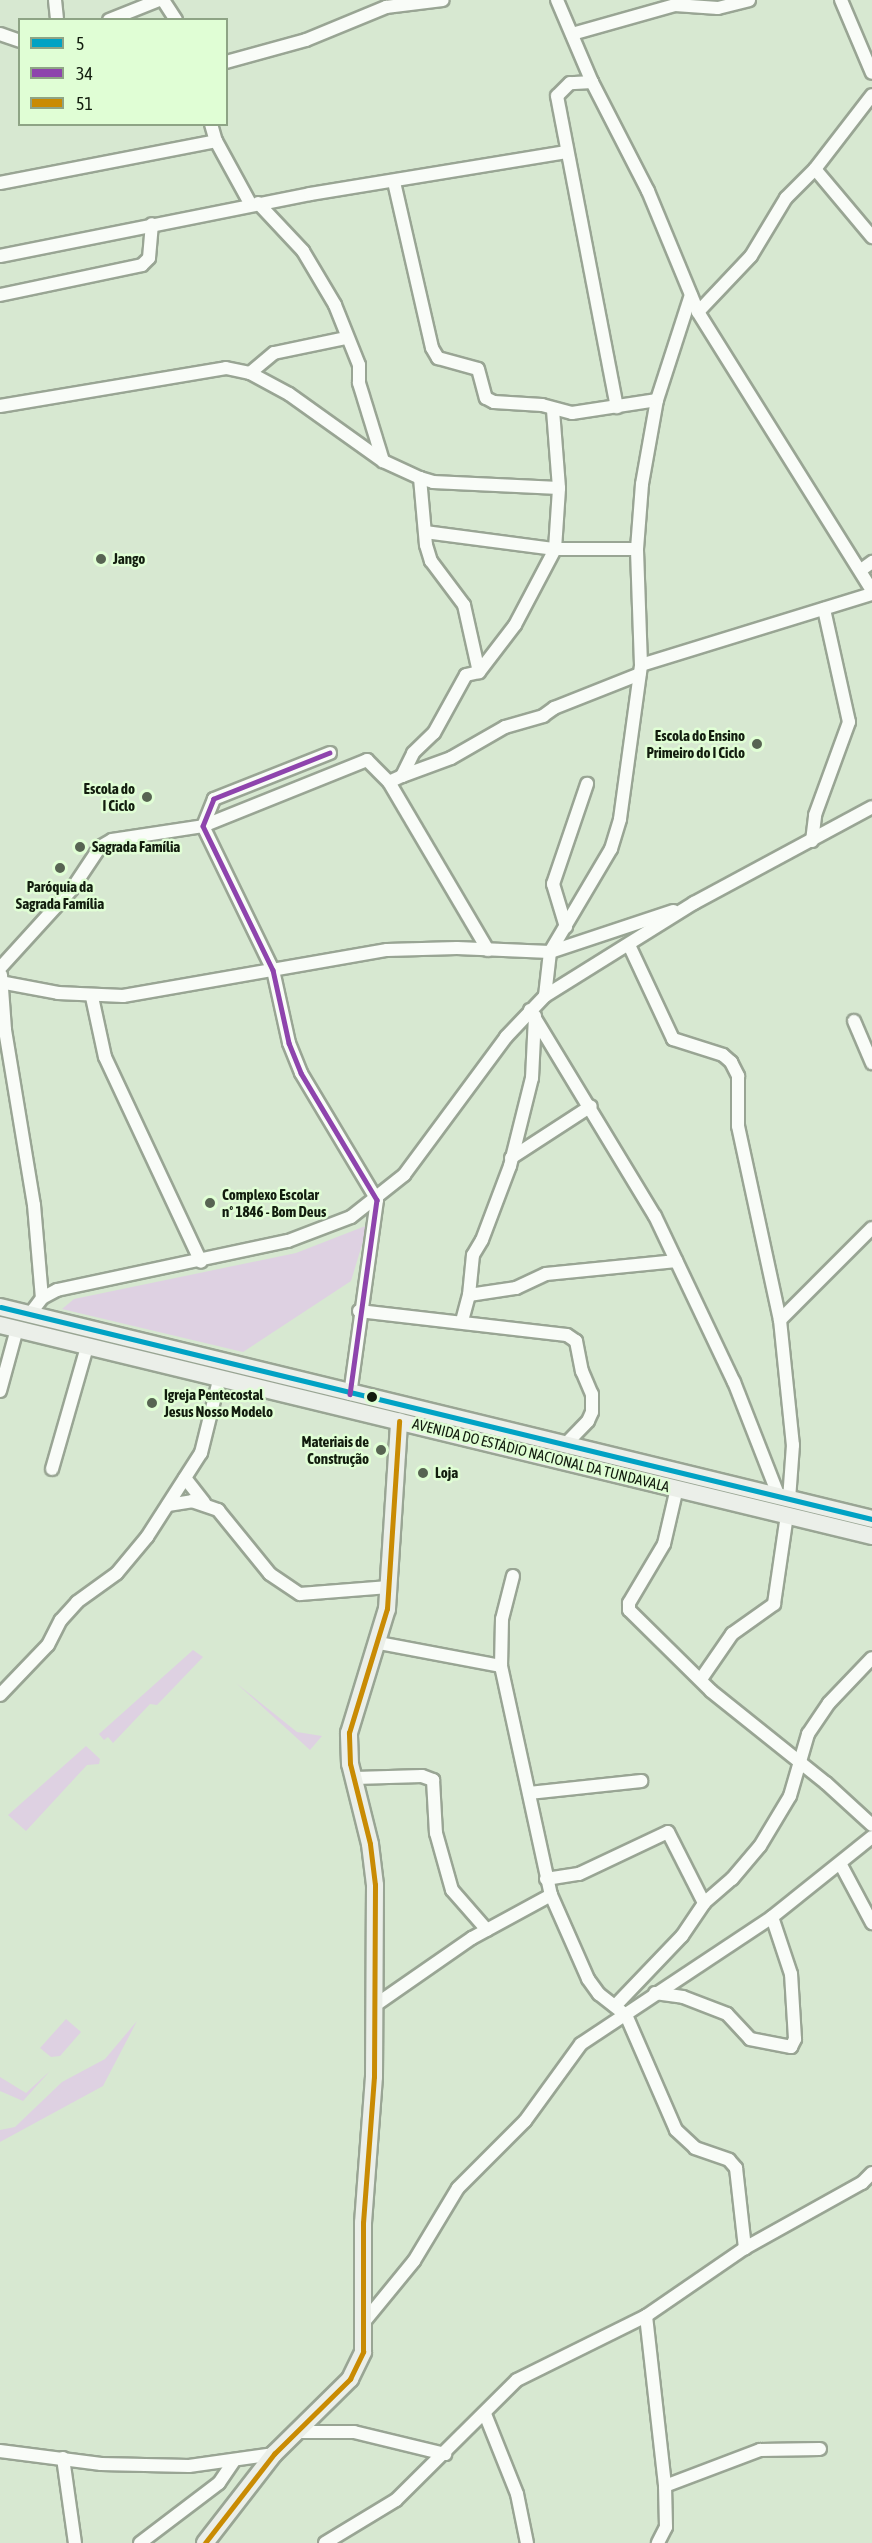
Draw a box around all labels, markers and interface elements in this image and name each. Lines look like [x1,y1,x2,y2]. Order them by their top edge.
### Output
legend [18,18,228,126]
text: 5 [76,33,84,54]
text: 34 [76,63,93,84]
text: 51 [76,93,93,114]
place label: Jango [113,550,145,568]
marker: Jango [94,552,108,566]
place label: Escola do Ensino Primeiro do I Ciclo [646,726,745,761]
marker: Escola do Ensino Primeiro do I Ciclo [750,737,764,751]
place label: Escola do I Ciclo [84,779,135,814]
marker: Escola do I Ciclo [140,790,154,804]
place label: Sagrada Família [92,838,180,856]
marker: Sagrada Família [73,840,87,854]
marker: Paróquia da Sagrada Família [53,861,67,875]
place label: Paróquia da Sagrada Família [16,877,104,912]
place label: Complexo Escolar nº 1846 - Bom Deus [222,1185,326,1220]
marker: Complexo Escolar nº 1846 - Bom Deus [203,1196,217,1210]
place label: Igreja Pentecostal Jesus Nosso Modelo [164,1385,273,1420]
unlabelled marker [366,1391,378,1403]
marker: Igreja Pentecostal Jesus Nosso Modelo [145,1396,159,1410]
street label: AVENIDA DO ESTÁDIO NACIONAL DA TUNDAVALA [411,1414,671,1496]
place label: Materiais de Construção [301,1432,369,1467]
marker: Materiais de Construção [374,1443,388,1457]
place label: Loja [435,1464,458,1482]
marker: Loja [416,1466,430,1480]

